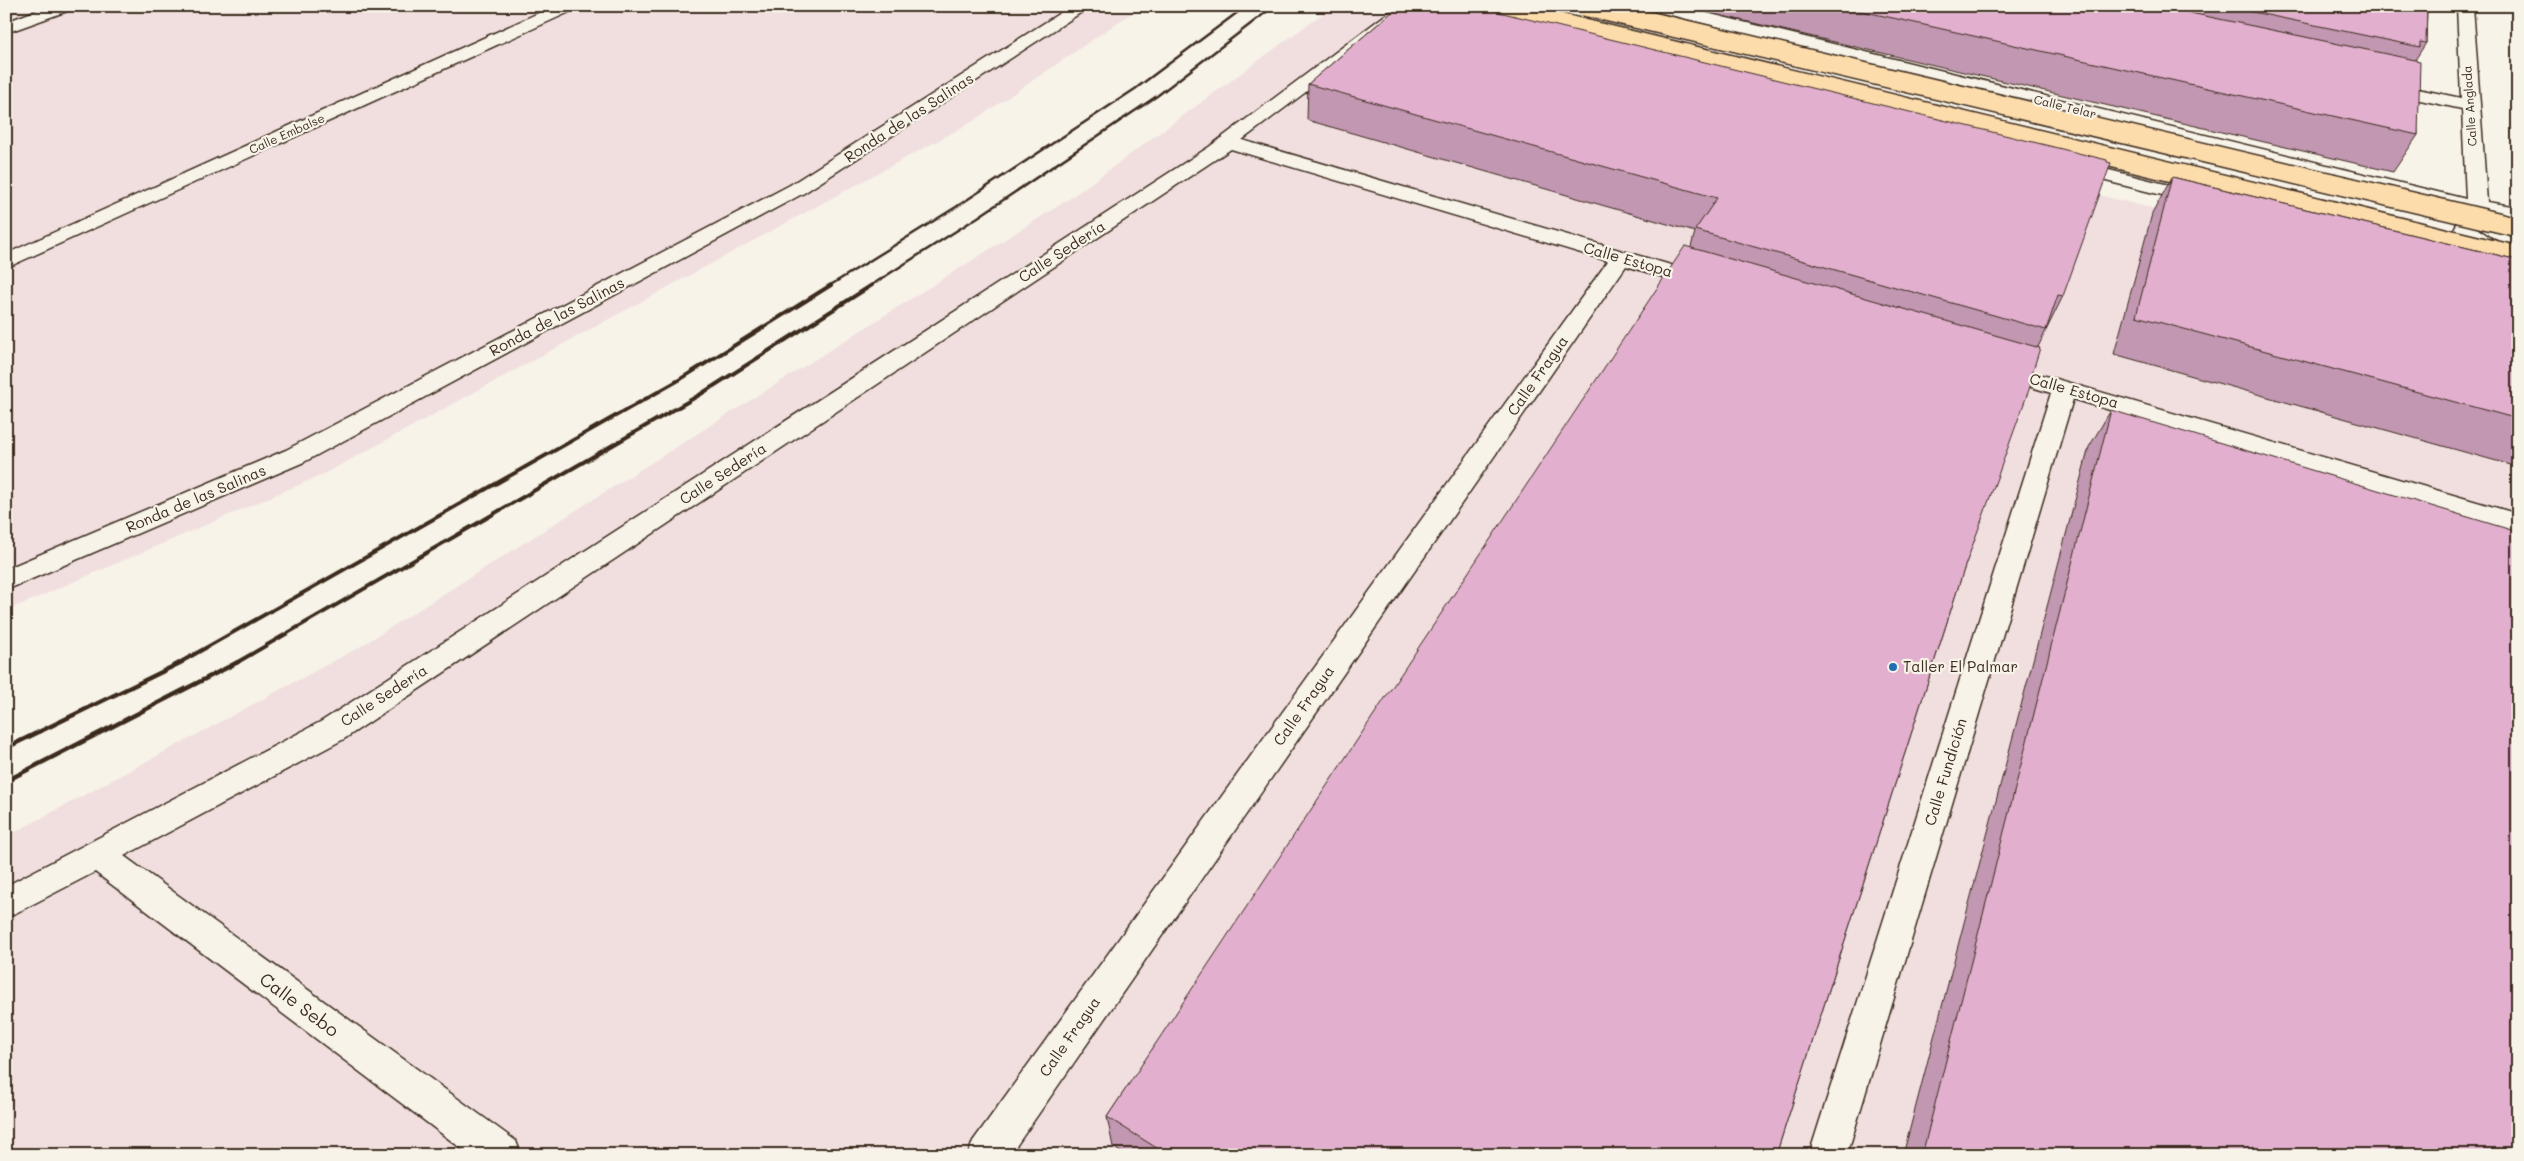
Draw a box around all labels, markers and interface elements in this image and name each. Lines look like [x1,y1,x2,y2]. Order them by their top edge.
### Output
street label: Calle Anglada [2458,65,2480,147]
street label: Ronda de las Salinas [840,68,977,166]
street label: Calle Telar [2032,91,2098,122]
street label: Calle Embalse [246,109,327,157]
street label: Calle Sedería [1014,216,1109,287]
street label: Calle Estopa [1581,237,1675,281]
street label: Ronda de las Salinas [485,272,628,360]
street label: Calle Fragua [1502,332,1572,419]
street label: Calle Estopa [2027,368,2121,412]
street label: Calle Sedería [675,438,770,509]
street label: Ronda de las Salinas [122,459,269,537]
place label: Taller El Palmar [1903,656,2018,676]
street label: Calle Sedería [336,660,431,731]
marker: Taller El Palmar [1887,661,1899,673]
street label: Calle Fragua [1268,662,1338,749]
street label: Calle Fundición [1919,716,1971,828]
street label: Calle Sebo [255,967,344,1042]
street label: Calle Fragua [1034,993,1104,1080]

